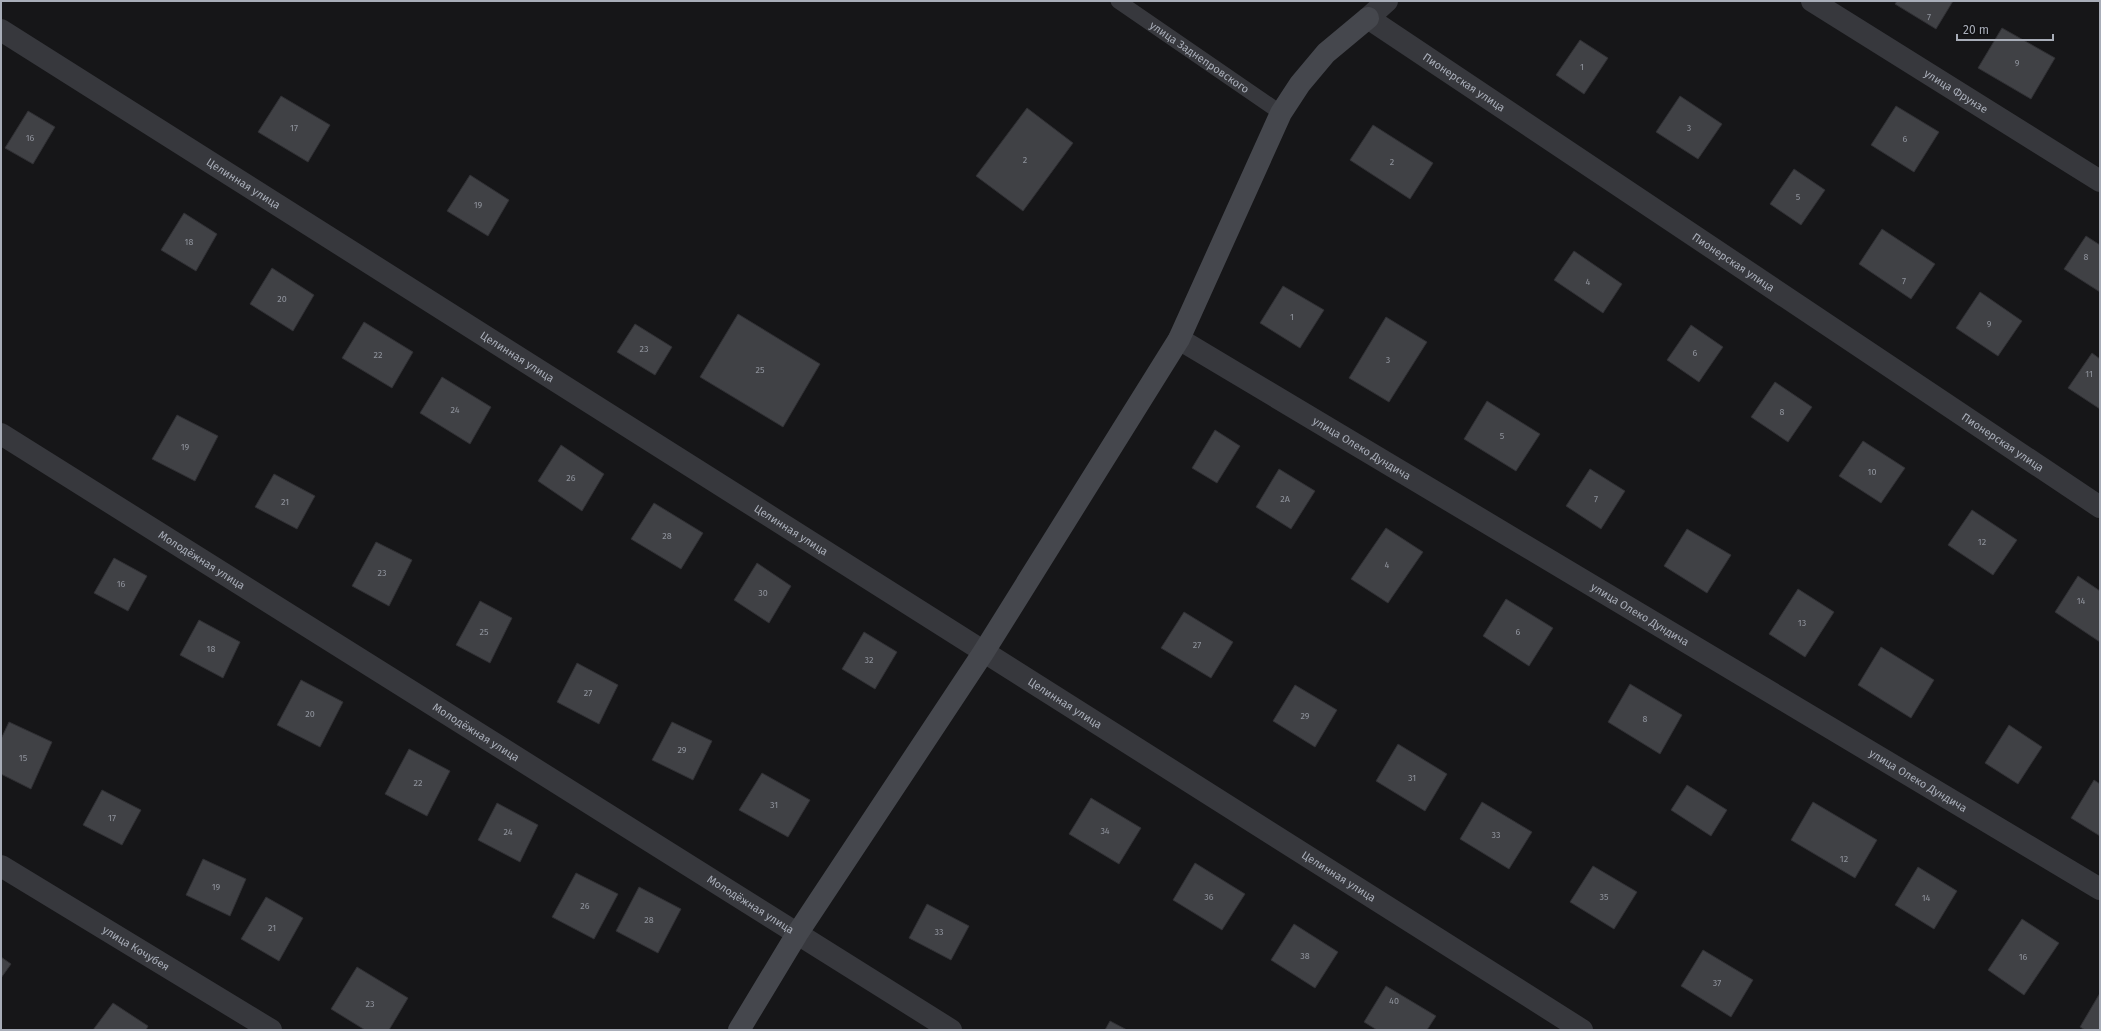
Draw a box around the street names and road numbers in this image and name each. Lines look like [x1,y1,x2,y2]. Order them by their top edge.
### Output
street label: улица Заднепровского [1147,18,1252,96]
street label: Пионерская улица [1421,50,1508,114]
street label: улица Фрунзе [1922,66,1990,116]
street label: Целинная улица [204,155,283,212]
street label: Пионерская улица [1690,230,1777,294]
street label: Целинная улица [478,328,557,385]
street label: Пионерская улица [1959,410,2046,474]
street label: улица Олеко Дундича [1311,414,1413,482]
street label: Целинная улица [752,502,831,558]
street label: Молодёжная улица [156,528,247,592]
street label: улица Олеко Дундича [1589,580,1691,649]
street label: Целинная улица [1026,675,1104,731]
street label: Молодёжная улица [431,700,522,764]
street label: улица Олеко Дундича [1867,746,1970,815]
street label: Целинная улица [1300,848,1378,904]
street label: Молодёжная улица [705,872,796,936]
street label: улица Кочубея [100,923,172,973]

